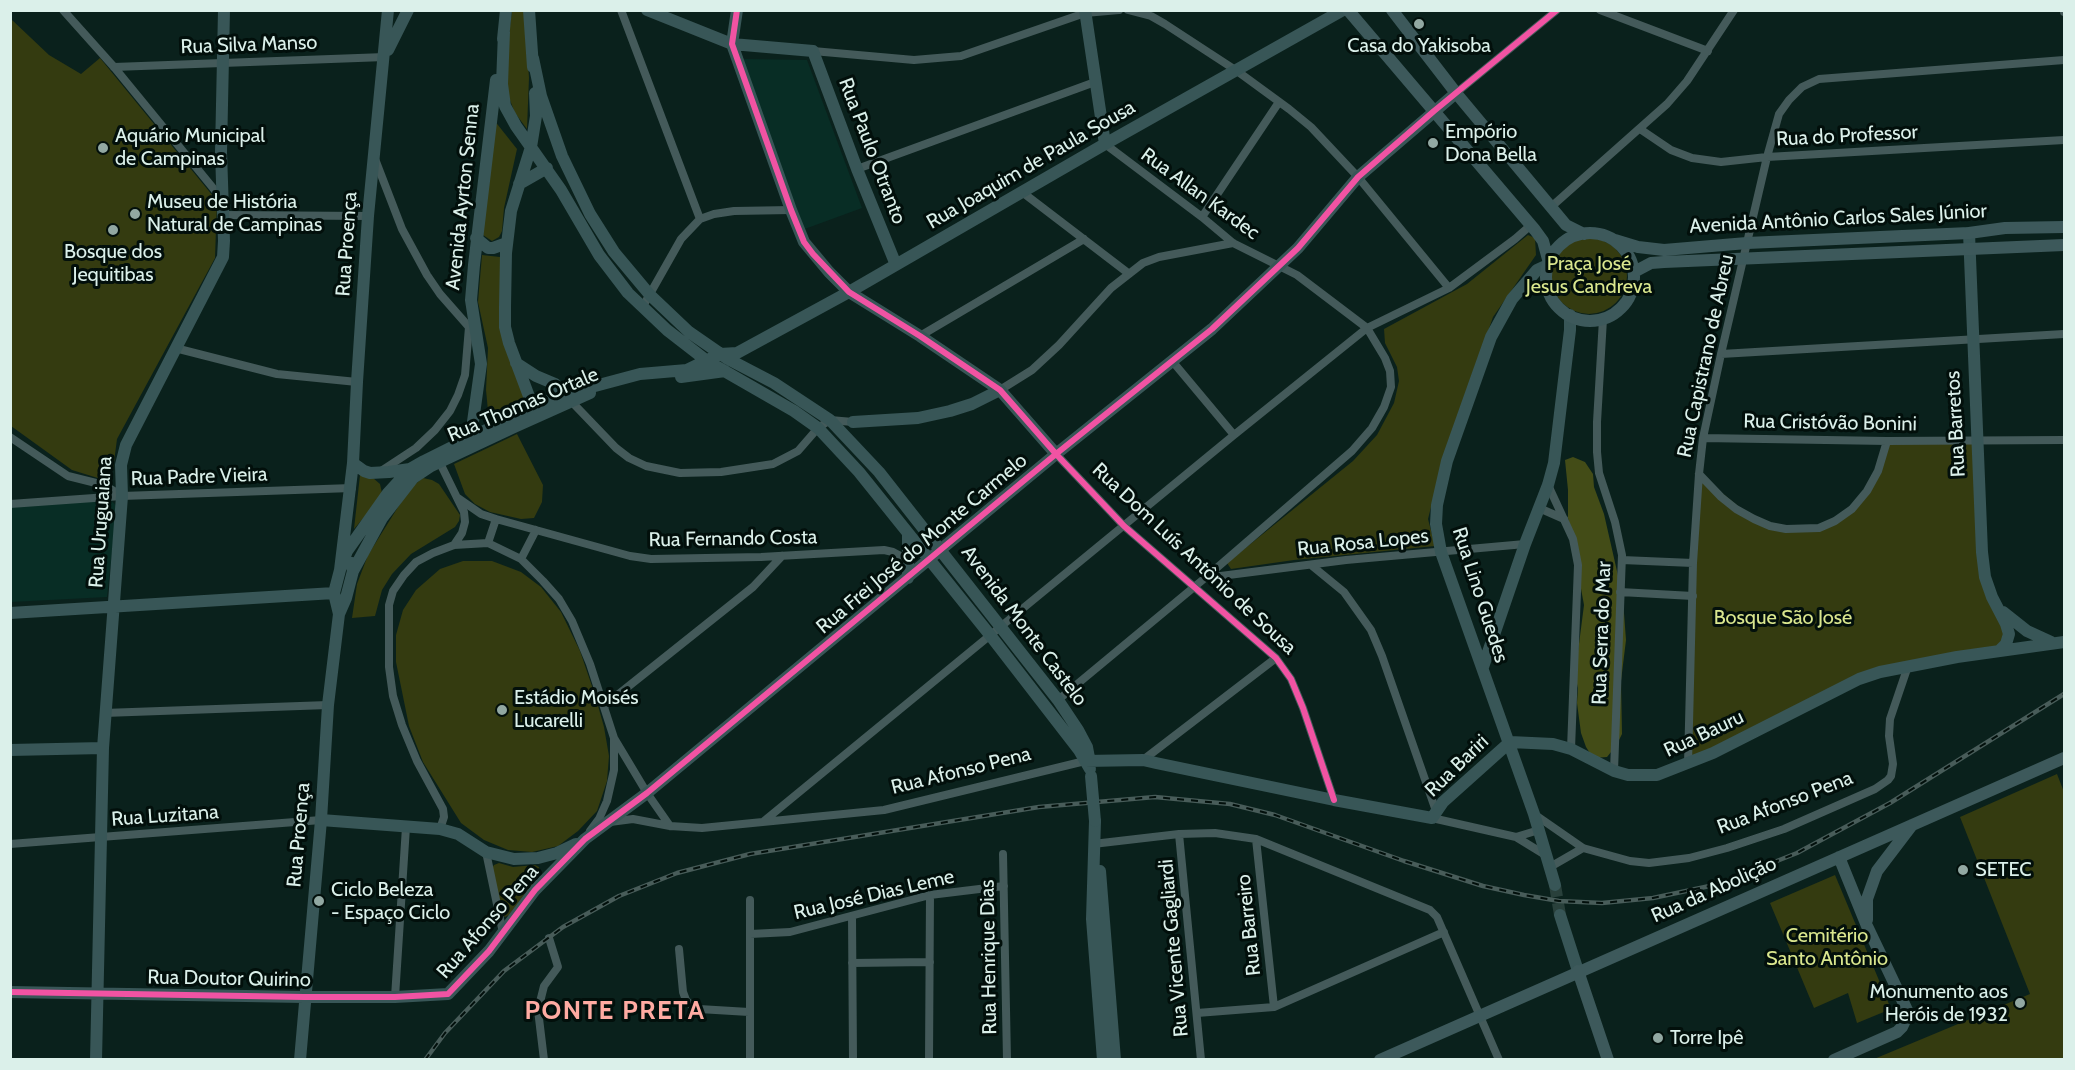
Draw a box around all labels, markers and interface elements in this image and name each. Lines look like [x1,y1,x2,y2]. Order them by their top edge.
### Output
marker: Casa do Yakisoba [1412,17,1426,31]
street label: Rua Silva Manso [180,31,318,59]
place label: Casa do Yakisoba [1347,34,1491,58]
street label: Rua Paulo Otranto [833,75,911,227]
street label: Rua Joaquim de Paula Sousa [923,95,1139,235]
street label: Avenida Ayrton Senna [441,103,485,291]
place label: Empório Dona Bella [1445,120,1537,167]
street label: Rua do Professor [1776,120,1918,152]
place label: Aquário Municipal de Campinas [115,124,265,171]
marker: Empório Dona Bella [1426,136,1440,150]
marker: Aquário Municipal de Campinas [96,141,110,155]
street label: Rua Allan Kardec [1136,143,1264,245]
place label: Museu de História Natural de Campinas [147,190,322,237]
street label: Rua Proença [331,191,363,297]
street label: Avenida Antônio Carlos Sales Júnior [1689,199,1987,239]
marker: Museu de História Natural de Campinas [128,207,142,221]
marker: Bosque dos Jequitibas [106,223,120,237]
place label: Bosque dos Jequitibas [64,240,162,287]
park label: Praça José Jesus Candreva [1526,252,1652,299]
street label: Rua Capistrano de Abreu [1673,252,1739,460]
street label: Rua Thomas Ortale [444,362,602,448]
street label: Rua Barretos [1941,370,1971,478]
street label: Rua Cristóvão Bonini [1743,409,1917,437]
street label: Rua Frei José do Monte Carmelo [812,449,1032,639]
street label: Rua Uruguaiana [84,455,118,589]
street label: Rua Dom Luís Antônio de Sousa [1087,458,1301,660]
street label: Rua Padre Vieira [130,463,268,491]
street label: Rua Rosa Lopes [1296,524,1430,562]
street label: Rua Lino Guedes [1447,524,1513,666]
street label: Rua Fernando Costa [648,526,818,552]
street label: Avenida Monte Castelo [956,541,1092,711]
street label: Rua Serra do Mar [1588,561,1616,705]
park label: Bosque São José [1714,606,1852,630]
place label: Estádio Moisés Lucarelli [514,686,638,733]
marker: Estádio Moisés Lucarelli [495,703,509,717]
street label: Rua Bauru [1660,705,1748,763]
street label: Rua Bariri [1420,730,1494,802]
street label: Rua Afonso Pena [889,742,1033,800]
street label: Rua Afonso Pena [1714,766,1856,840]
street label: Rua Proença [282,782,316,888]
street label: Rua Luzitana [111,800,219,832]
street label: Rua da Abolição [1648,852,1780,928]
street label: Rua Vicente Gagliardi [1154,858,1194,1038]
place label: SETEC [1975,858,2032,882]
street label: Rua Afonso Pena [432,860,544,984]
marker: SETEC [1956,863,1970,877]
street label: Rua José Dias Leme [791,865,957,925]
street label: Rua Barreiro [1232,873,1266,977]
place label: Ciclo Beleza - Espaço Ciclo [331,878,450,925]
street label: Rua Henrique Dias [976,879,1002,1035]
marker: Ciclo Beleza - Espaço Ciclo [312,894,326,908]
park label: Cemitério Santo Antônio [1766,924,1888,971]
street label: Rua Doutor Quirino [147,966,311,992]
place label: Monumento aos Heróis de 1932 [1870,980,2008,1027]
district label: PONTE PRETA [525,995,705,1027]
marker: Monumento aos Heróis de 1932 [2013,996,2027,1010]
place label: Torre Ipê [1670,1026,1743,1050]
marker: Torre Ipê [1651,1031,1665,1045]

